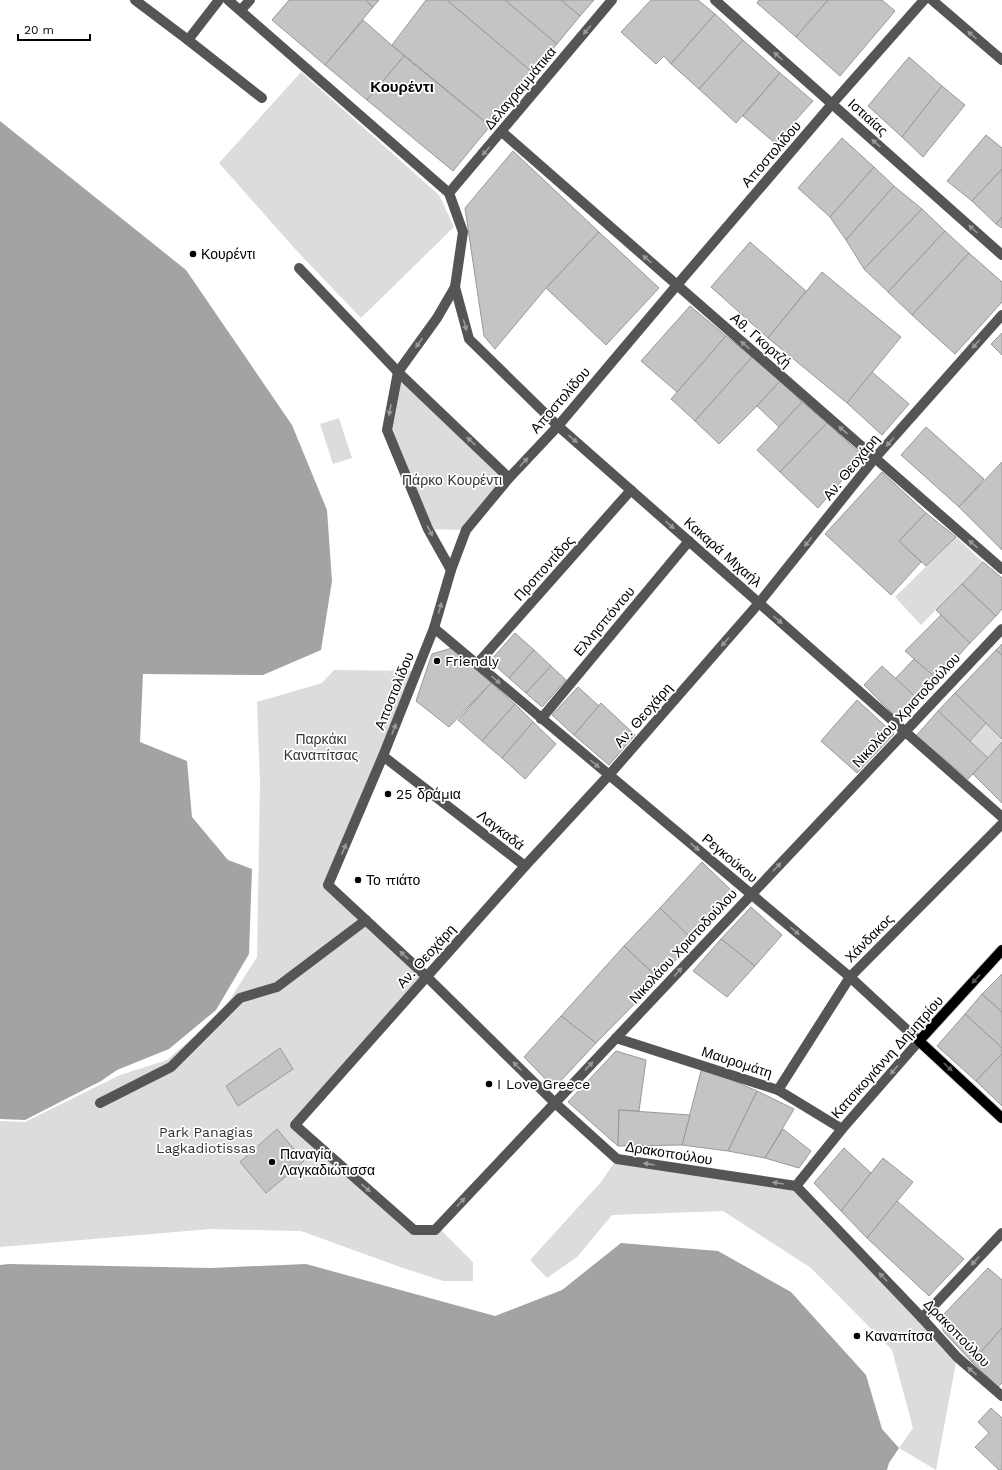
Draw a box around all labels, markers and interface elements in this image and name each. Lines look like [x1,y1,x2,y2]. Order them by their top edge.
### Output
scale bar [18,16,90,42]
text: 20 m [24,23,54,37]
one-way arrow [583,24,592,35]
one-way arrow [968,31,977,40]
street label: Δελαγραμμάτικα [481,44,559,132]
one-way arrow [773,52,784,61]
district label: Κουρέντι [370,78,434,96]
street label: Ιστιαίας [845,95,891,139]
street label: Αποστολίδου [738,118,804,190]
one-way arrow [870,138,881,147]
one-way arrow [481,145,490,156]
one-way arrow [968,224,978,234]
place label: Κουρέντι [201,246,255,262]
marker: Κουρέντι [188,249,198,259]
one-way arrow [642,255,653,264]
street label: Αθ. Γκορτζή [728,309,794,371]
one-way arrow [463,319,469,331]
one-way arrow [415,338,423,349]
one-way arrow [972,339,981,349]
one-way arrow [740,340,751,349]
street label: Αποστολίδου [527,364,593,436]
one-way arrow [387,404,393,417]
one-way arrow [838,426,848,435]
street label: Αν. Θεοχάρη [820,431,882,503]
one-way arrow [567,434,578,443]
one-way arrow [466,436,476,446]
one-way arrow [886,436,895,447]
one-way arrow [519,457,529,467]
park label: Πάρκο Κουρέντι [402,472,502,488]
street label: Κακαρά Μιχαήλ [681,514,765,590]
one-way arrow [665,520,675,529]
one-way arrow [426,526,433,537]
street label: Προποντίδος [511,532,578,604]
one-way arrow [804,537,813,548]
one-way arrow [967,539,978,548]
street label: Ελλησπόντου [570,583,638,659]
one-way arrow [437,602,443,614]
one-way arrow [773,615,783,624]
one-way arrow [721,637,730,648]
street label: Αποστολίδου [371,650,417,732]
street label: Νικολάου Χριστοδούλου [849,650,963,770]
place label: Friendly [445,653,500,669]
marker: Friendly [432,656,442,666]
one-way arrow [491,676,502,685]
street label: Αν. Θεοχάρη [611,680,675,750]
one-way arrow [391,724,397,735]
park label: Παρκάκι Καναπίτσας [284,731,359,763]
one-way arrow [590,760,601,769]
place label: 25 δράμια [396,786,461,802]
marker: 25 δράμια [383,789,393,799]
street label: Λαγκαδά [474,807,528,853]
street label: Ρεγκούκου [699,830,761,886]
one-way arrow [341,843,347,855]
one-way arrow [690,843,701,852]
one-way arrow [772,862,782,872]
place label: Το πιάτο [366,872,420,888]
marker: Το πιάτο [353,875,363,885]
street label: Νικολάου Χριστοδούλου [626,886,740,1006]
street label: Χάνδακος [842,910,897,965]
street label: Αν. Θεοχάρη [393,921,459,991]
one-way arrow [790,926,800,935]
one-way arrow [399,951,409,960]
one-way arrow [673,967,683,977]
one-way arrow [971,974,980,984]
street label: Κατσικογιάννη Δημητρίου [828,992,946,1122]
street label: Μαυρομάτη [700,1043,774,1081]
one-way arrow [512,1061,522,1071]
one-way arrow [584,1062,593,1071]
one-way arrow [943,1062,953,1072]
one-way arrow [889,1065,898,1076]
place label: I Love Greece [497,1076,590,1092]
marker: I Love Greece [484,1079,494,1089]
park label: Park Panagias Lagkadiotissas [156,1124,256,1156]
street label: Δρακοπούλου [624,1138,714,1168]
place label: Παναγία Λαγκαδιώτισσα [280,1146,375,1178]
marker: Παναγία Λαγκαδιώτισσα [267,1157,277,1167]
one-way arrow [643,1161,655,1167]
one-way arrow [772,1180,784,1186]
one-way arrow [361,1183,371,1193]
one-way arrow [457,1197,466,1207]
one-way arrow [971,1256,980,1266]
one-way arrow [878,1272,888,1282]
street label: Δρακοπούλου [921,1296,993,1370]
place label: Καναπίτσα [865,1328,933,1344]
marker: Καναπίτσα [852,1331,862,1341]
one-way arrow [967,1366,978,1375]

